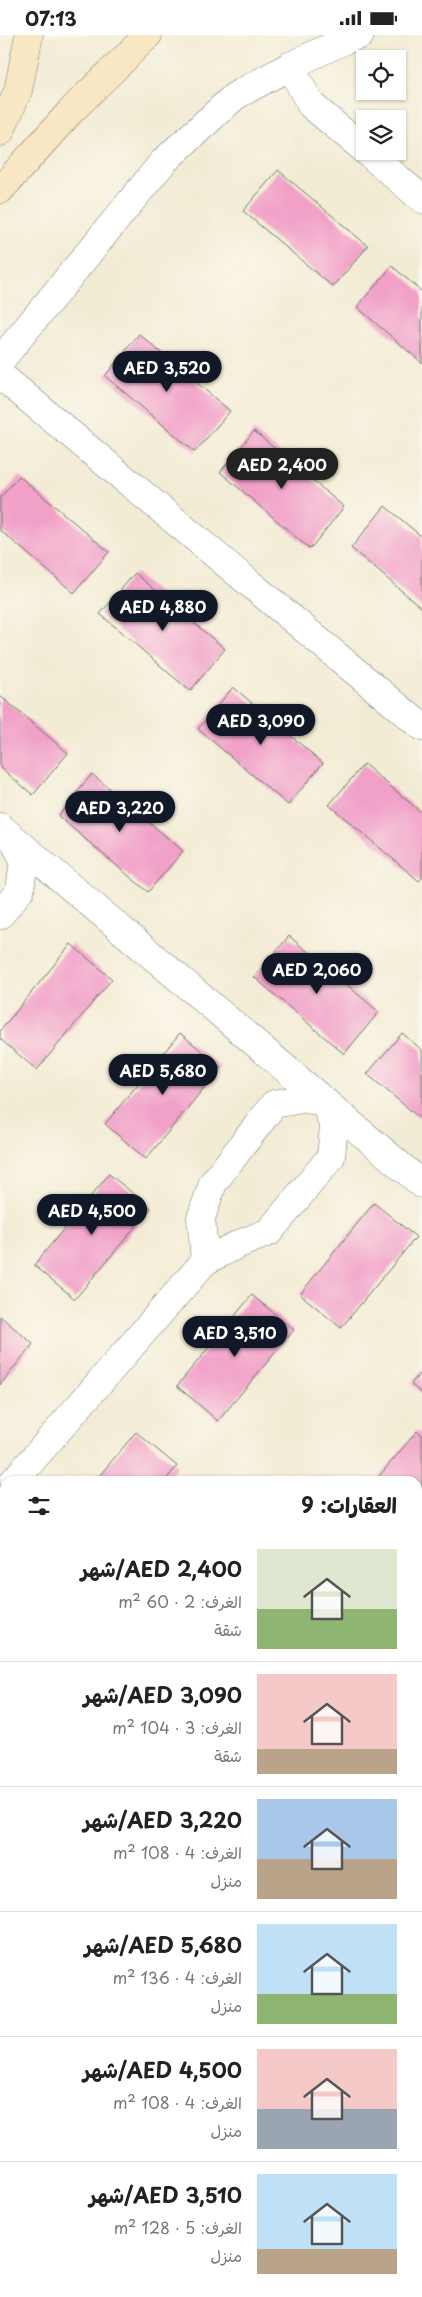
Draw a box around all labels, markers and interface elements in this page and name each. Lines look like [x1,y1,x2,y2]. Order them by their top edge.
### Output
text: 07:13 [25,4,77,32]
map controls [356,50,406,160]
button: locate [356,50,406,100]
button: layers [356,110,406,160]
pin: AED 3,520 [110,351,224,393]
text: AED 3,520 [124,355,210,379]
pin: AED 2,400 [225,447,339,490]
text: AED 2,400 [237,452,327,476]
pin: AED 4,880 [106,589,220,632]
text: AED 4,880 [120,594,206,618]
pin: AED 3,090 [204,703,318,746]
text: AED 3,090 [217,708,305,732]
pin: AED 3,220 [63,791,177,833]
text: AED 3,220 [76,795,164,819]
pin: AED 2,060 [260,953,374,995]
text: AED 2,060 [273,957,361,981]
pin: AED 5,680 [106,1053,220,1096]
text: AED 5,680 [120,1058,206,1082]
pin: AED 4,500 [35,1193,149,1236]
text: AED 4,500 [48,1198,136,1222]
pin: AED 3,510 [178,1315,292,1358]
text: AED 3,510 [193,1320,277,1344]
text: العقارات: 9 [301,1488,397,1520]
icon: filters [25,1492,53,1520]
text: AED 2,400/شهر [81,1552,242,1584]
icon: home [297,1569,357,1629]
text: الغرف: 2 · 60 m² [118,1589,242,1613]
text: شقة [214,1617,242,1641]
text: AED 3,090/شهر [84,1678,242,1710]
icon: home [297,1694,357,1754]
text: الغرف: 3 · 104 m² [112,1715,242,1739]
text: شقة [214,1743,242,1767]
text: AED 3,220/شهر [83,1803,242,1835]
icon: home [297,1819,357,1879]
text: الغرف: 4 · 108 m² [113,1840,242,1864]
text: منزل [210,1868,242,1892]
text: AED 5,680/شهر [85,1928,242,1960]
icon: home [297,1944,357,2004]
text: الغرف: 4 · 136 m² [113,1965,242,1989]
text: منزل [210,1993,242,2017]
text: AED 4,500/شهر [83,2053,242,2085]
icon: home [297,2069,357,2129]
text: الغرف: 4 · 108 m² [113,2090,242,2114]
text: منزل [210,2118,242,2142]
text: AED 3,510/شهر [89,2178,242,2210]
icon: home [297,2194,357,2254]
text: الغرف: 5 · 128 m² [114,2215,242,2239]
text: منزل [210,2243,242,2267]

